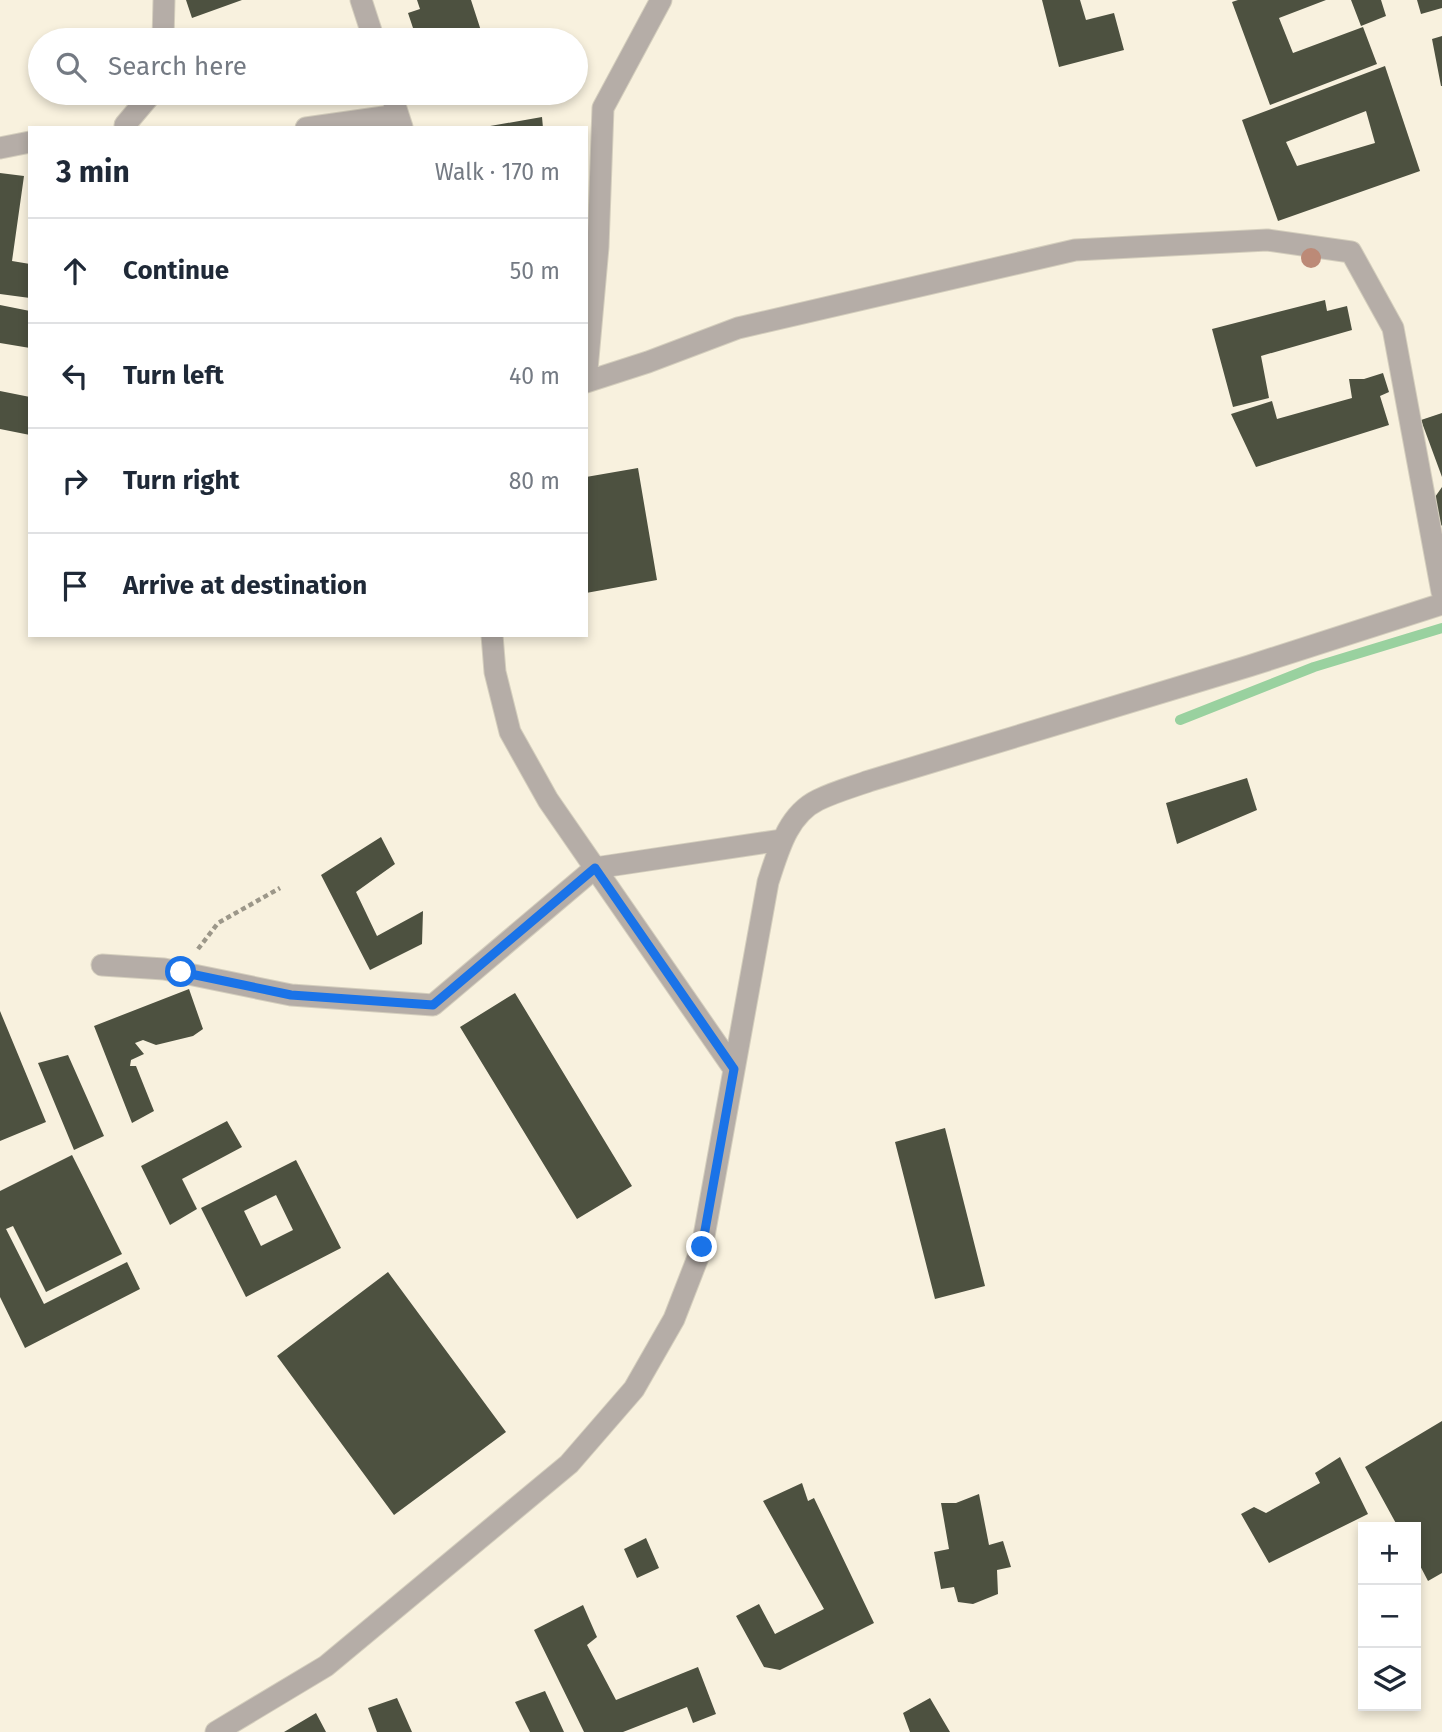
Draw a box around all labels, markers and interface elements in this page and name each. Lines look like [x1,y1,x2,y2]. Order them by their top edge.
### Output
search box [28,28,588,105]
icon: search [52,48,90,86]
text: Search here [108,51,247,82]
text: 3 min [56,154,130,190]
text: Walk · 170 m [435,158,560,186]
icon: ahead [56,252,94,290]
text: Continue [123,255,229,286]
text: 50 m [510,257,560,285]
icon: left [56,357,94,395]
text: Turn left [123,360,224,391]
text: 40 m [509,362,560,390]
icon: right [56,462,94,500]
text: Turn right [123,465,240,496]
text: 80 m [509,467,560,495]
icon: arrive [56,567,94,605]
text: Arrive at destination [123,570,367,601]
route start [165,956,196,987]
route end [686,1231,717,1262]
map controls [1358,1522,1421,1711]
button: + [1358,1522,1421,1585]
button: − [1358,1585,1421,1648]
button: layers [1358,1648,1421,1711]

